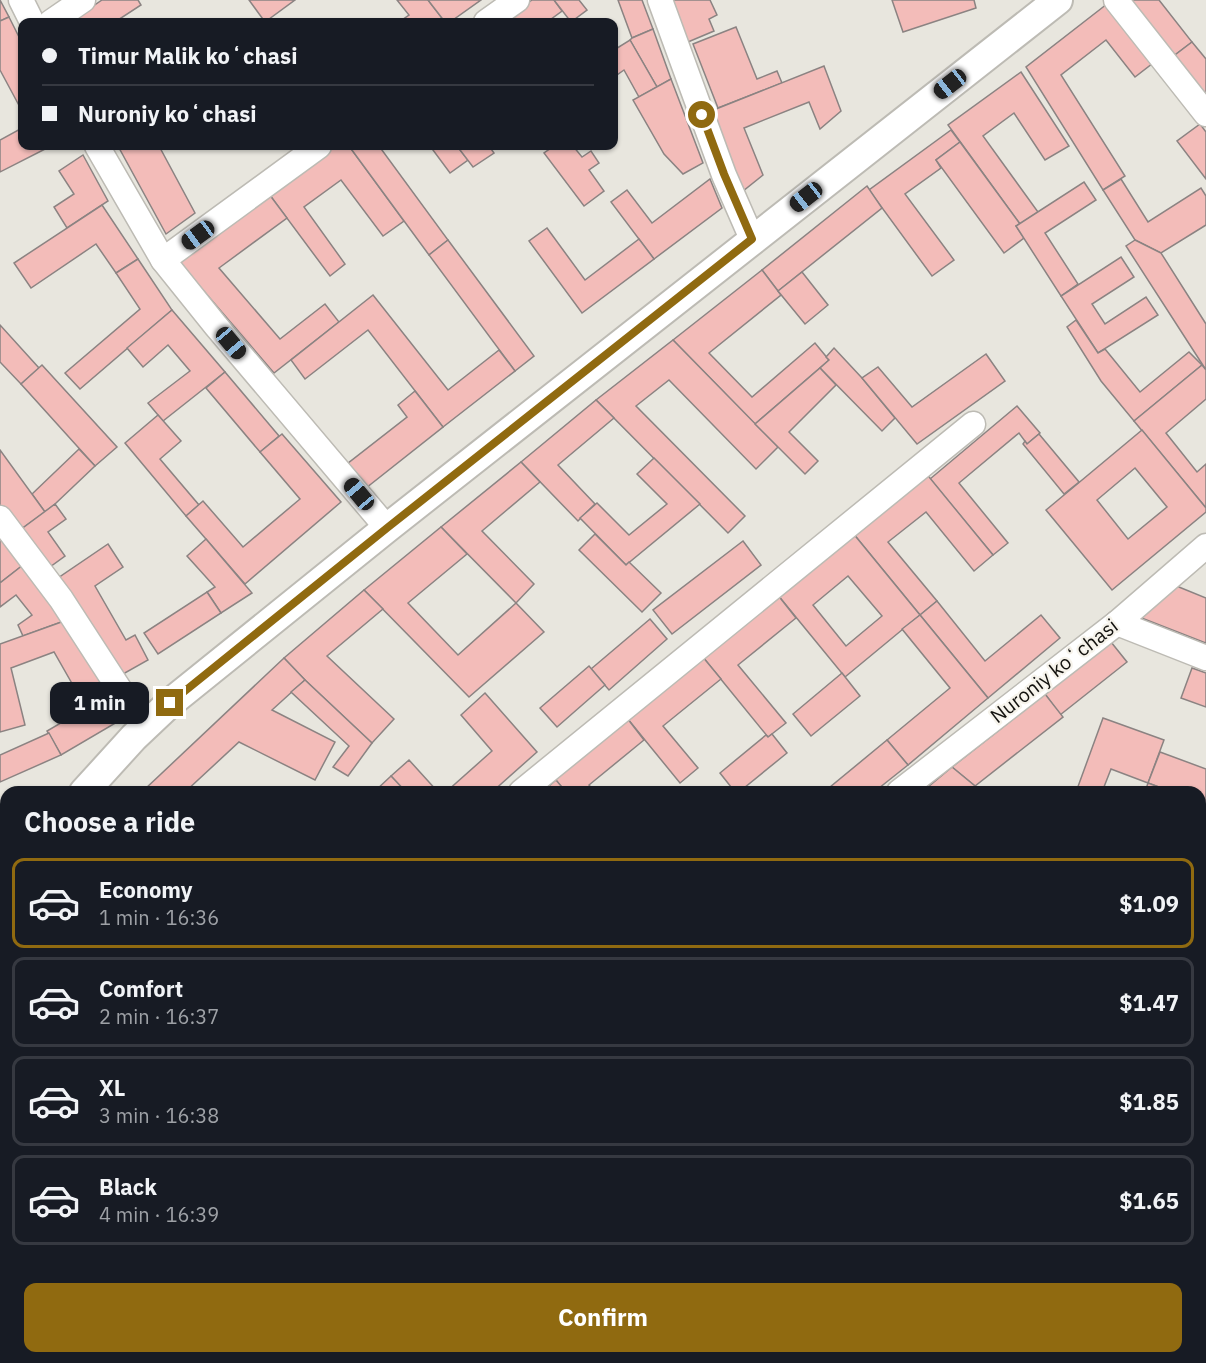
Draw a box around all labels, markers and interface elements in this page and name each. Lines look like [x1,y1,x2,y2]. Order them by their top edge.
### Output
text: Timur Malik koʻchasi [78,41,297,70]
car [930,66,970,102]
text: Nuroniy koʻchasi [78,99,257,128]
route start [688,101,715,128]
car [786,179,826,215]
car [178,217,218,253]
car [213,323,249,363]
car [341,474,377,514]
street label: Nuroniy koʻchasi [984,612,1123,729]
callout: 1 min [50,682,149,724]
text: 1 min [73,689,126,716]
route end [156,689,183,716]
text: Choose a ride [24,804,195,839]
text: Economy [99,875,193,904]
icon: car [27,876,81,930]
text: $1.09 [1119,889,1179,918]
text: 1 min · 16:36 [99,904,219,931]
text: Comfort [99,974,183,1003]
icon: car [27,975,81,1029]
text: $1.47 [1119,988,1179,1017]
text: 2 min · 16:37 [99,1003,219,1030]
text: XL [99,1073,125,1102]
icon: car [27,1074,81,1128]
text: $1.85 [1119,1087,1179,1116]
text: 3 min · 16:38 [99,1102,219,1129]
text: Black [99,1172,157,1201]
icon: car [27,1173,81,1227]
text: $1.65 [1119,1186,1179,1215]
text: 4 min · 16:39 [99,1201,219,1228]
button: Confirm [24,1283,1182,1352]

